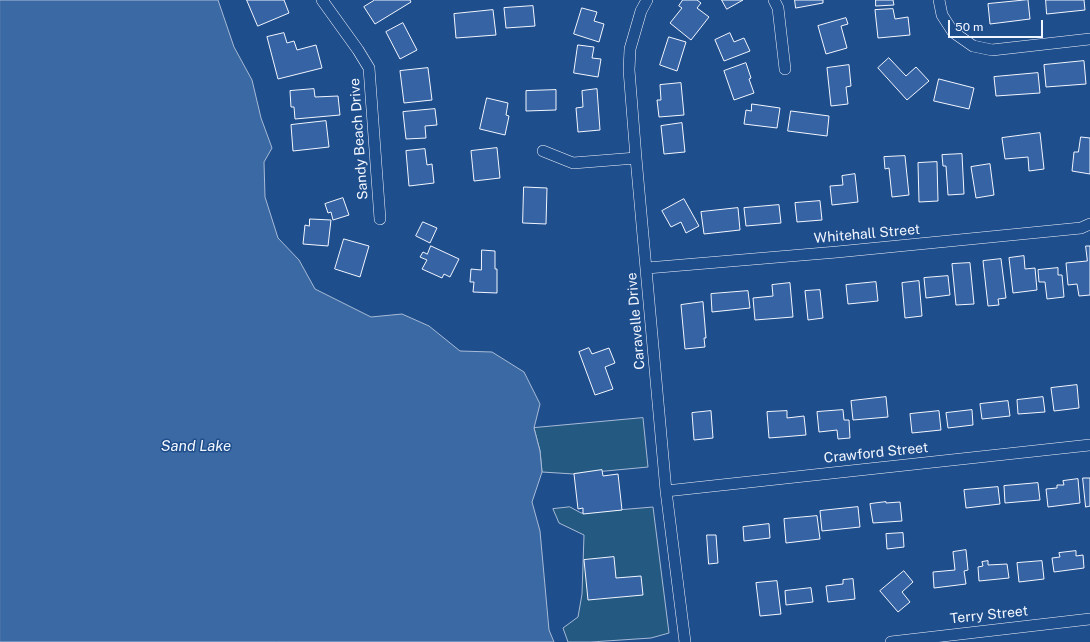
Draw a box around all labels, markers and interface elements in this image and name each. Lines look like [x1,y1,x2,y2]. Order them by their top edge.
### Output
scale bar [950,12,1045,38]
text: 50 m [955,20,983,34]
street label: Sandy Beach Drive [346,78,372,200]
street label: Whitehall Street [813,221,921,247]
street label: Caravelle Drive [623,272,649,370]
water label: Sand Lake [161,437,231,455]
street label: Crawford Street [823,439,929,467]
street label: Terry Street [949,603,1029,627]

